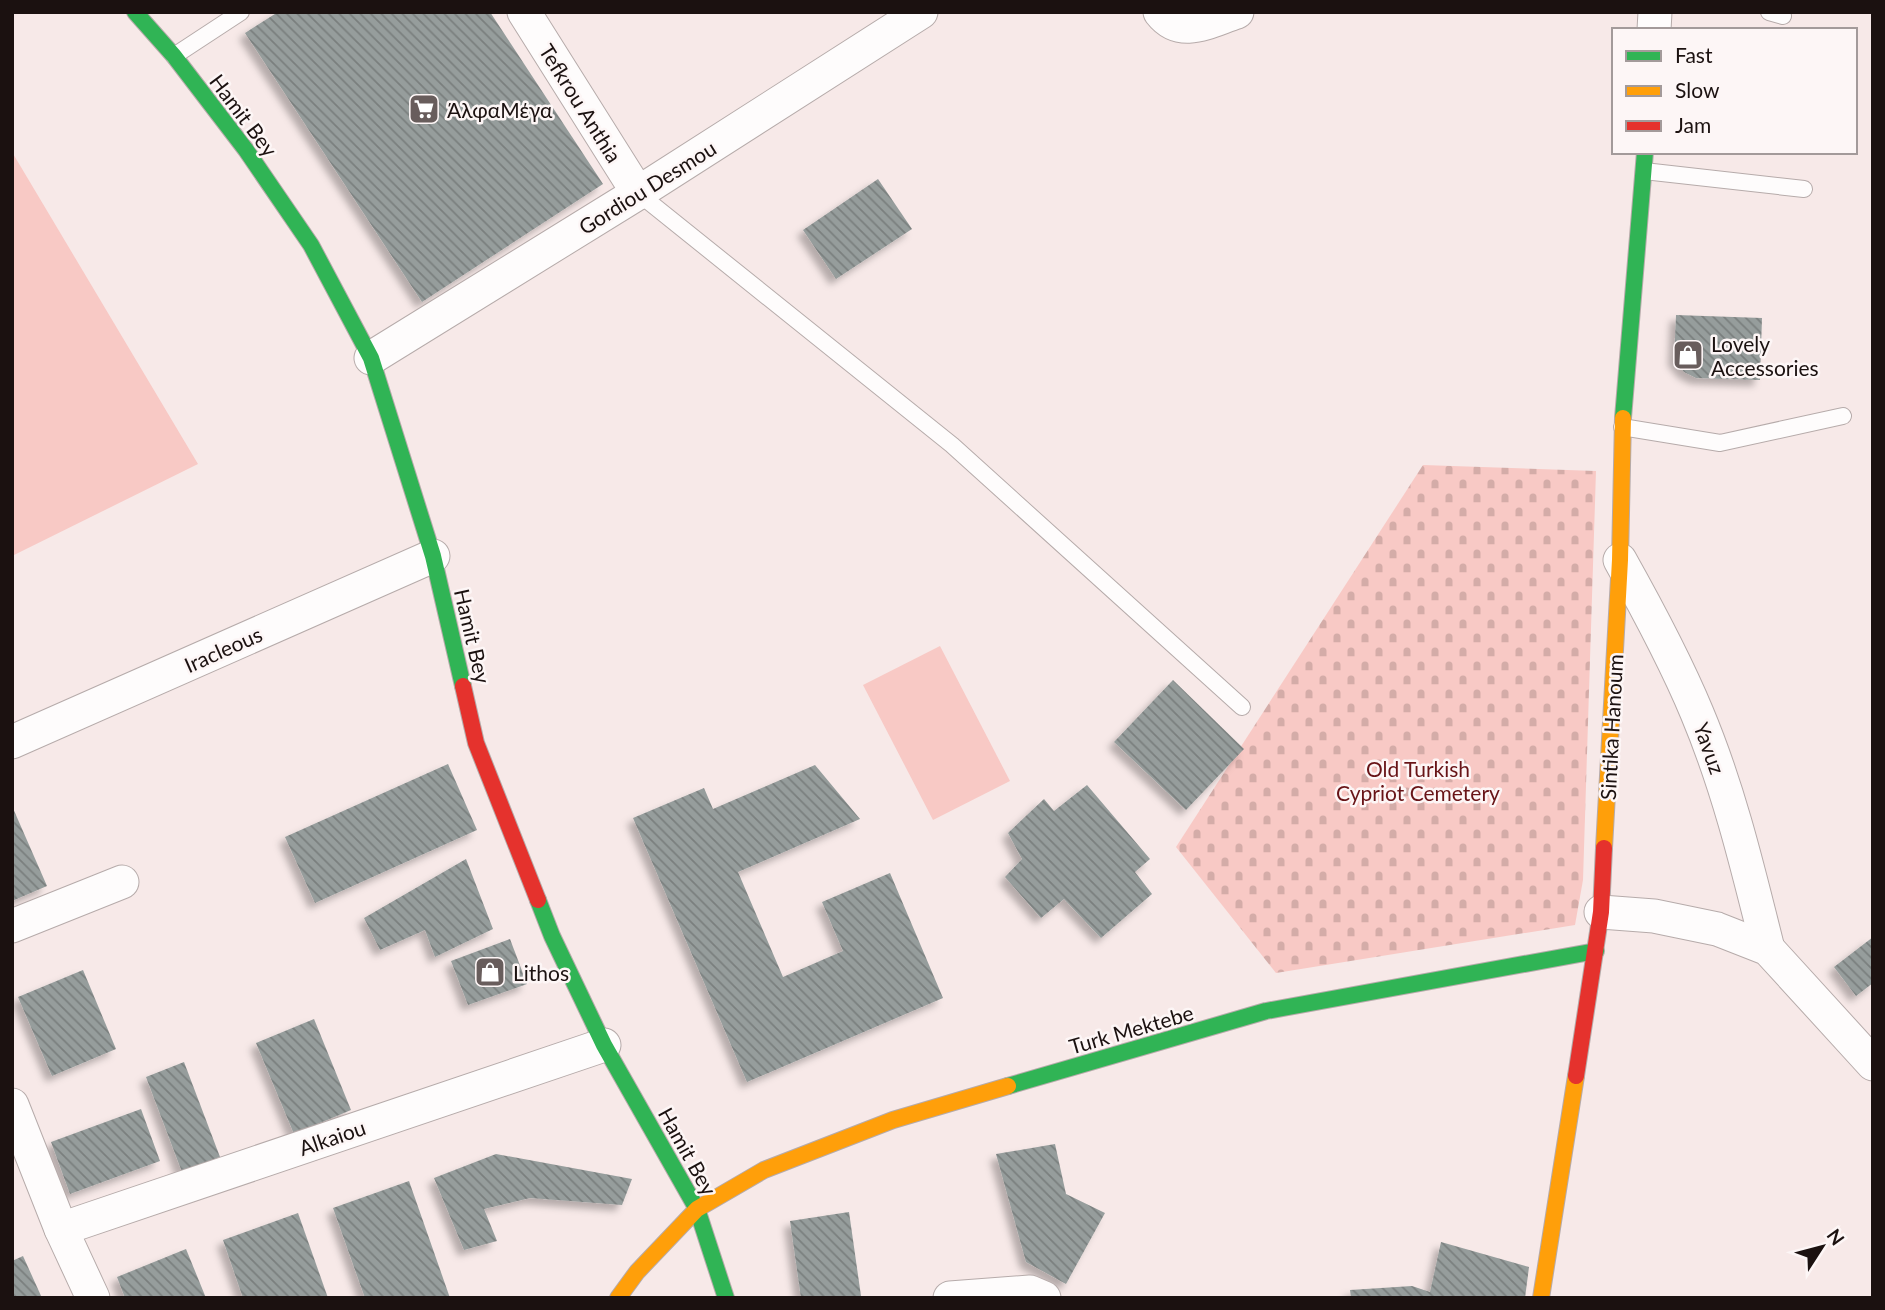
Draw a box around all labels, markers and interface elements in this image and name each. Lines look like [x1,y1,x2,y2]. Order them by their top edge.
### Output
legend [1612,28,1857,154]
street label: Tefkrou Anthia [535,39,627,167]
text: Fast [1675,42,1713,67]
street label: Hamit Bey [205,69,283,161]
text: Slow [1675,77,1720,102]
supermarket icon: ΆλφαΜέγα [407,92,441,126]
place label: ΆλφαΜέγα [447,97,553,122]
text: Jam [1675,112,1711,137]
street label: Gordiou Desmou [574,135,720,239]
place label: Lovely Accessories [1711,331,1819,380]
shop icon: Lovely Accessories [1671,338,1705,372]
street label: Hamit Bey [450,586,496,686]
street label: Iracleous [180,621,266,677]
street label: Sintika Hanoum [1595,653,1627,801]
street label: Yavuz [1689,719,1731,777]
park label: Old Turkish Cypriot Cemetery [1336,756,1500,805]
shop icon: Lithos [473,955,507,989]
place label: Lithos [513,960,569,985]
street label: Turk Mektebe [1066,999,1196,1059]
street label: Hamit Bey [654,1103,722,1199]
street label: Alkaiou [295,1114,369,1160]
north arrow [1787,1212,1857,1282]
text: N [1823,1224,1850,1249]

